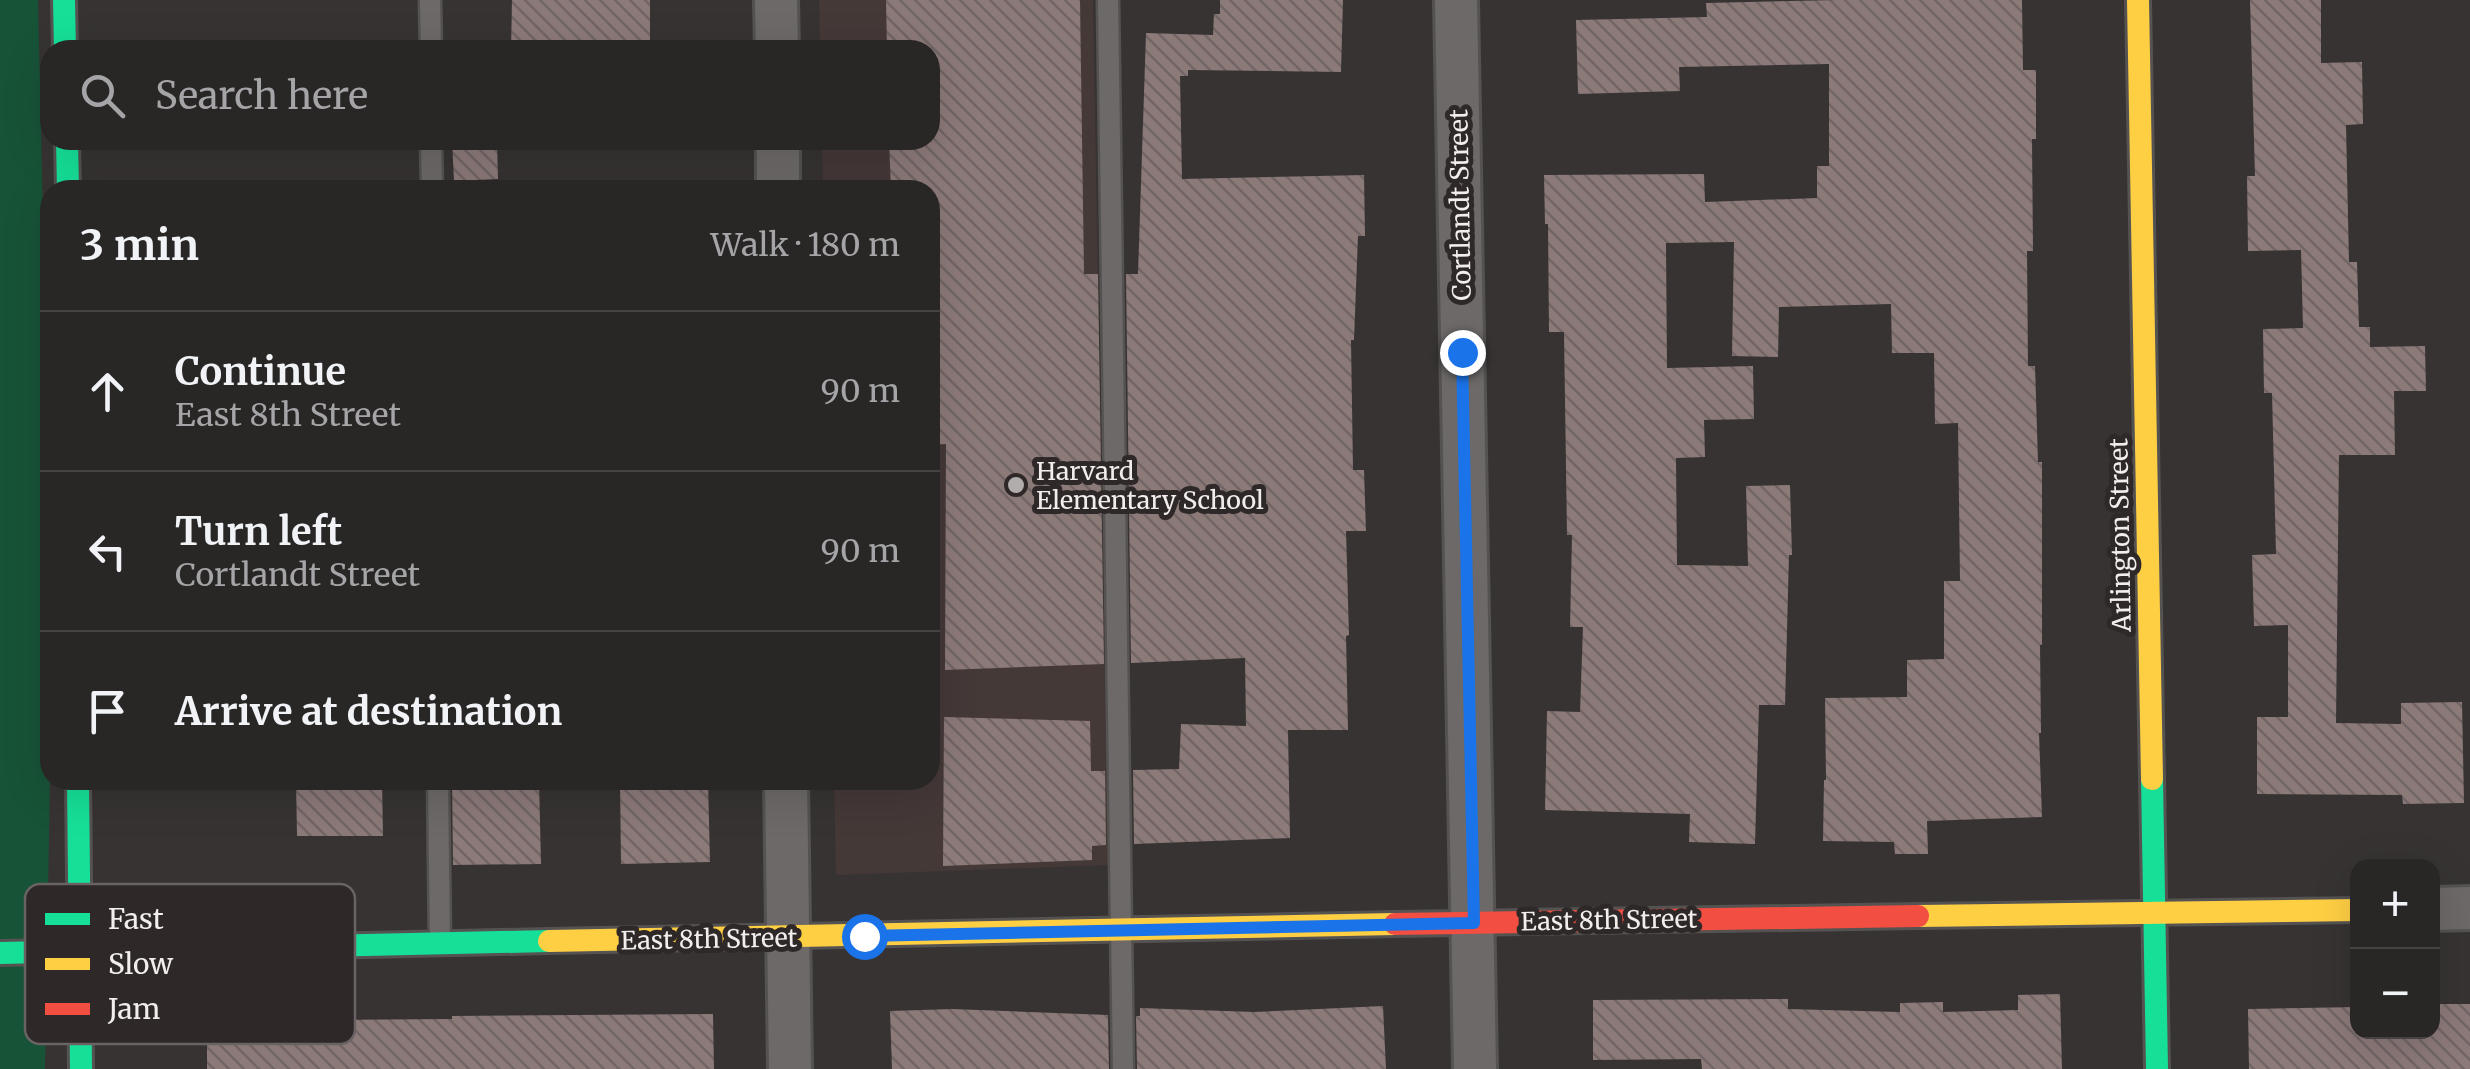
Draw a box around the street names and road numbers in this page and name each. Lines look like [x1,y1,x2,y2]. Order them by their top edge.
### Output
street label: Cortlandt Street [1442,109,1478,301]
street label: Arlington Street [2102,438,2138,633]
street label: East 8th Street [1520,902,1698,938]
street label: East 8th Street [620,921,798,957]

